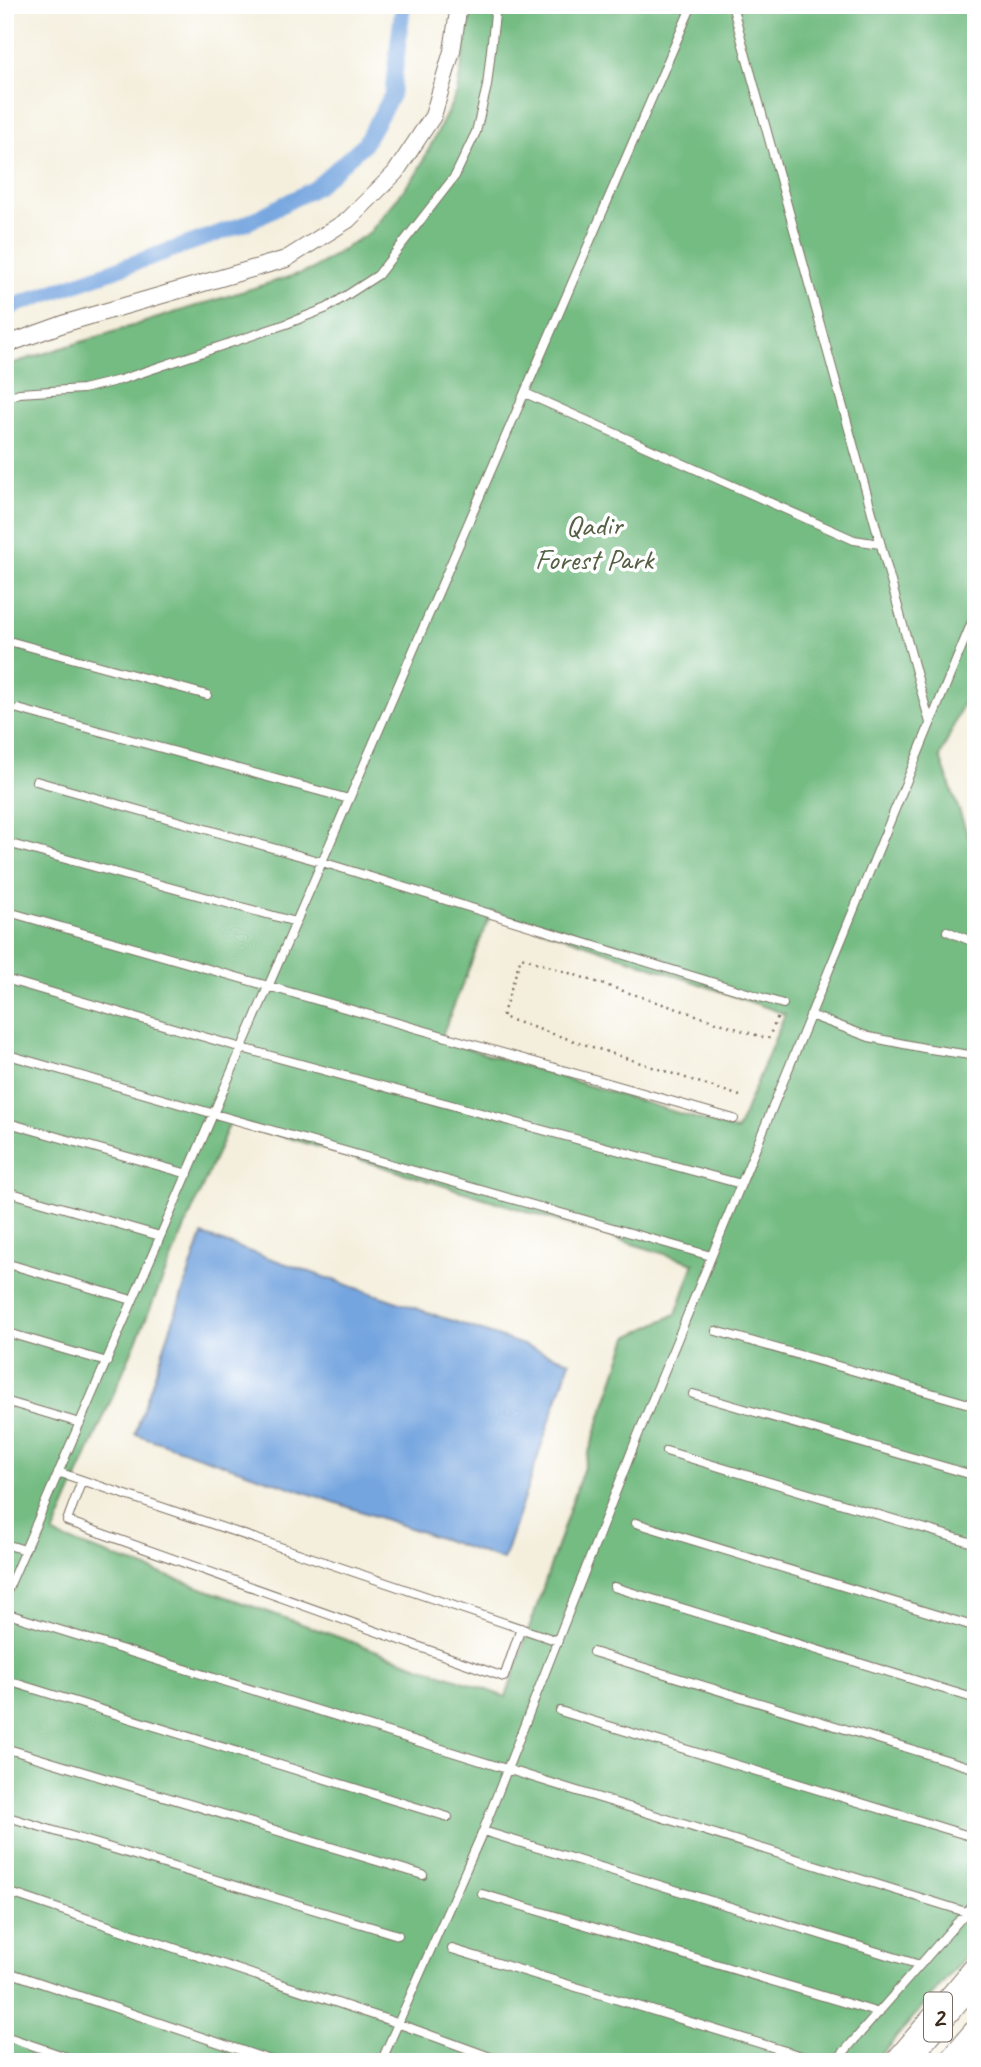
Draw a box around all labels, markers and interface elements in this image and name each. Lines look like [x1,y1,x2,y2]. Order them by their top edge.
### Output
park label: Qadir Forest Park [535,506,655,578]
road number: 2 [924,1993,952,2042]

